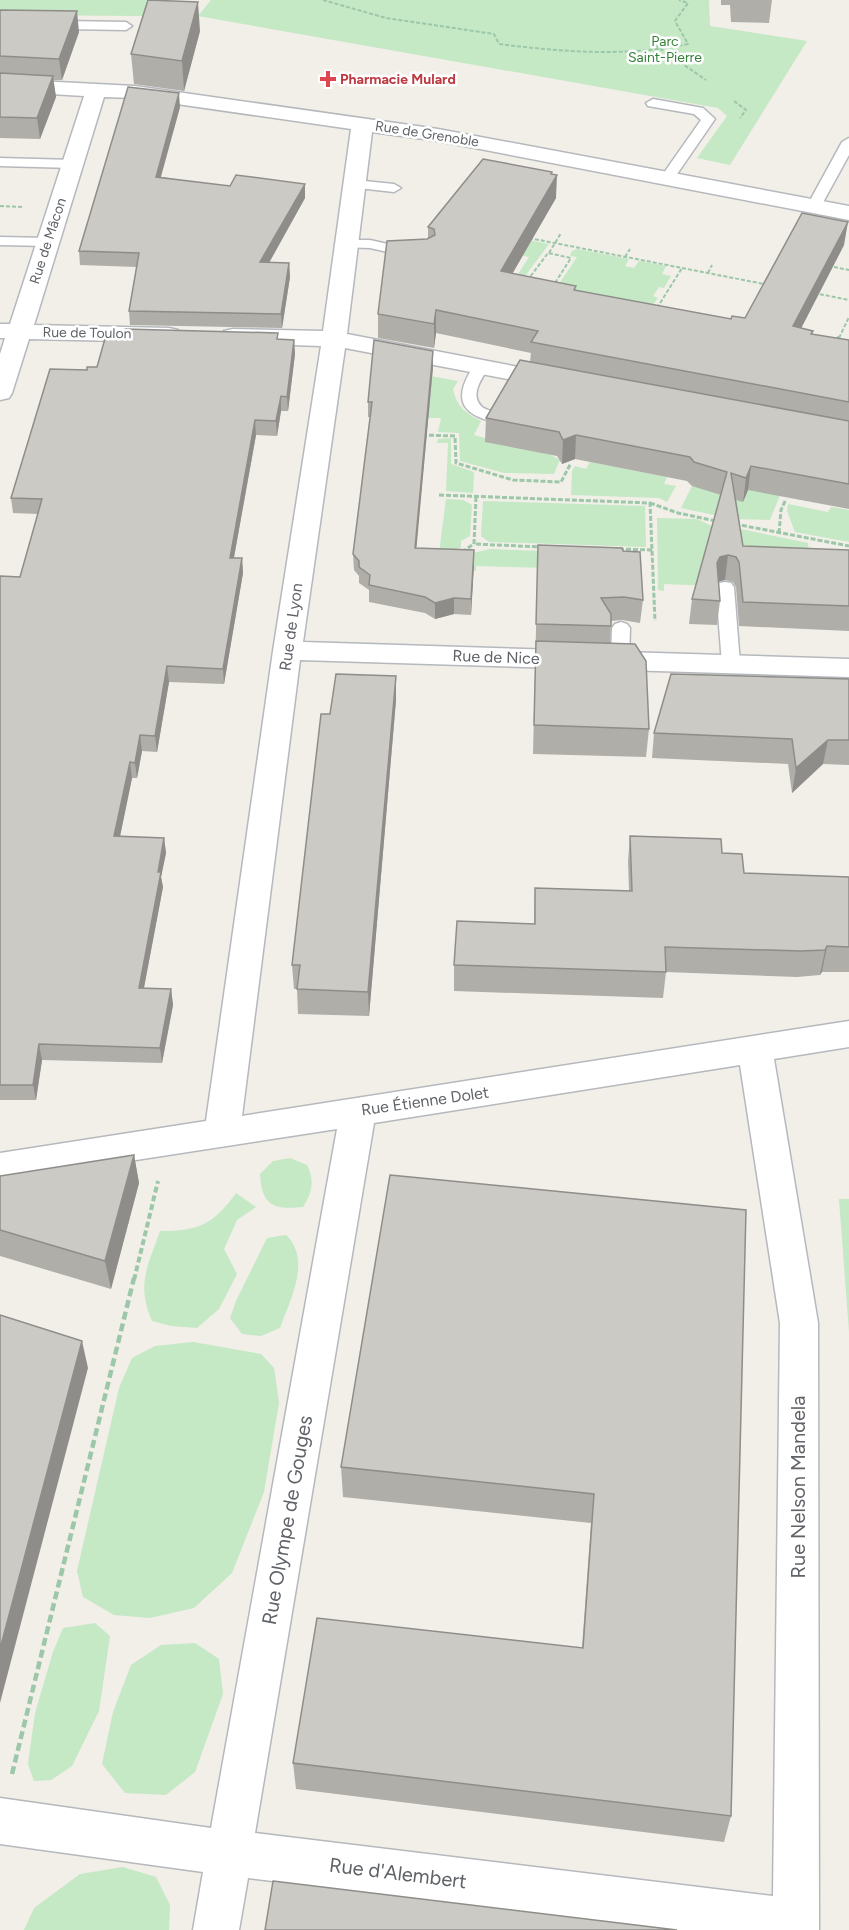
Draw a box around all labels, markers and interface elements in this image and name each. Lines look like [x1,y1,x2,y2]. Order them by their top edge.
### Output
park label: Parc Saint-Pierre [628,33,702,66]
place label: Pharmacie Mulard [340,71,456,88]
marker: Pharmacie Mulard [321,72,335,86]
street label: Rue de Grenoble [374,117,480,151]
street label: Rue de Mâcon [26,196,70,286]
street label: Rue de Toulon [42,324,132,342]
street label: Rue de Lyon [275,582,307,672]
street label: Rue de Nice [452,646,540,668]
street label: Rue Étienne Dolet [360,1083,490,1119]
street label: Rue Nelson Mandela [786,1396,810,1578]
street label: Rue Olympe de Gouges [257,1413,317,1627]
street label: Rue d'Alembert [328,1853,468,1893]

